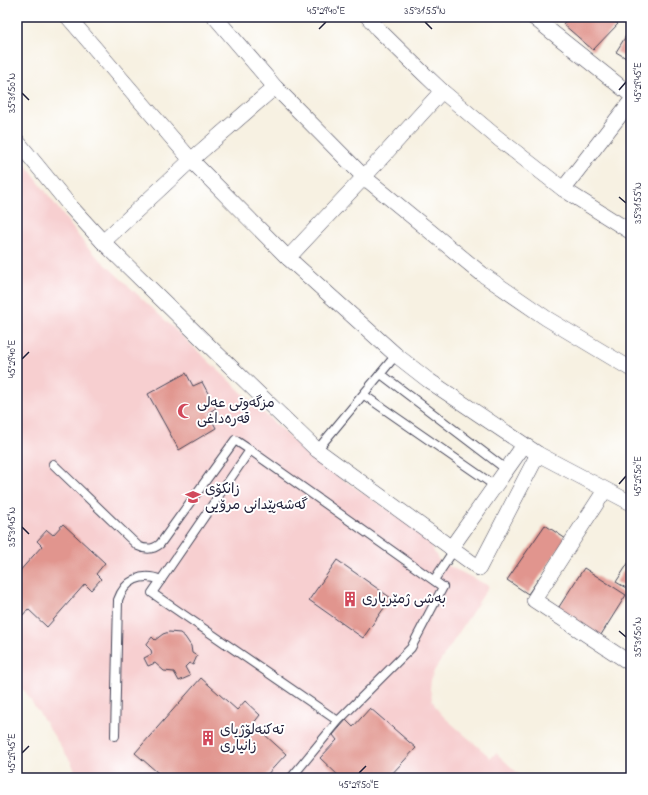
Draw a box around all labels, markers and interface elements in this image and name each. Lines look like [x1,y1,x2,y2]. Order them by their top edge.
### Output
text: 45°29'40"E [307,4,345,19]
text: 35°31'55"N [404,4,446,19]
text: 45°29'45"E [631,62,646,102]
text: 35°31'50"N [5,73,20,113]
text: 35°31'55"N [631,182,646,224]
text: 45°29'40"E [5,340,20,378]
place label: مزگەوتی عەلی قەرەداغی [197,393,275,430]
mosque icon: مزگەوتی عەلی قەرەداغی [176,402,194,420]
text: 45°29'50"E [631,456,646,496]
place label: زانکۆی گه‌شه‌پێدانی مرۆیی [205,479,308,516]
school or university icon: زانکۆی گه‌شه‌پێدانی مرۆیی [184,488,202,506]
text: 35°31'45"N [5,507,20,547]
place label: بەشی ژمێریاری [362,589,446,610]
building icon: بەشی ژمێریاری [341,590,359,608]
text: 35°31'50"N [631,617,646,657]
place label: ته‌کنه‌لۆژیای زانیاری [220,720,285,757]
building icon: ته‌کنه‌لۆژیای زانیاری [199,729,217,747]
text: 45°29'45"E [5,733,20,773]
text: 45°29'50"E [339,778,379,793]

